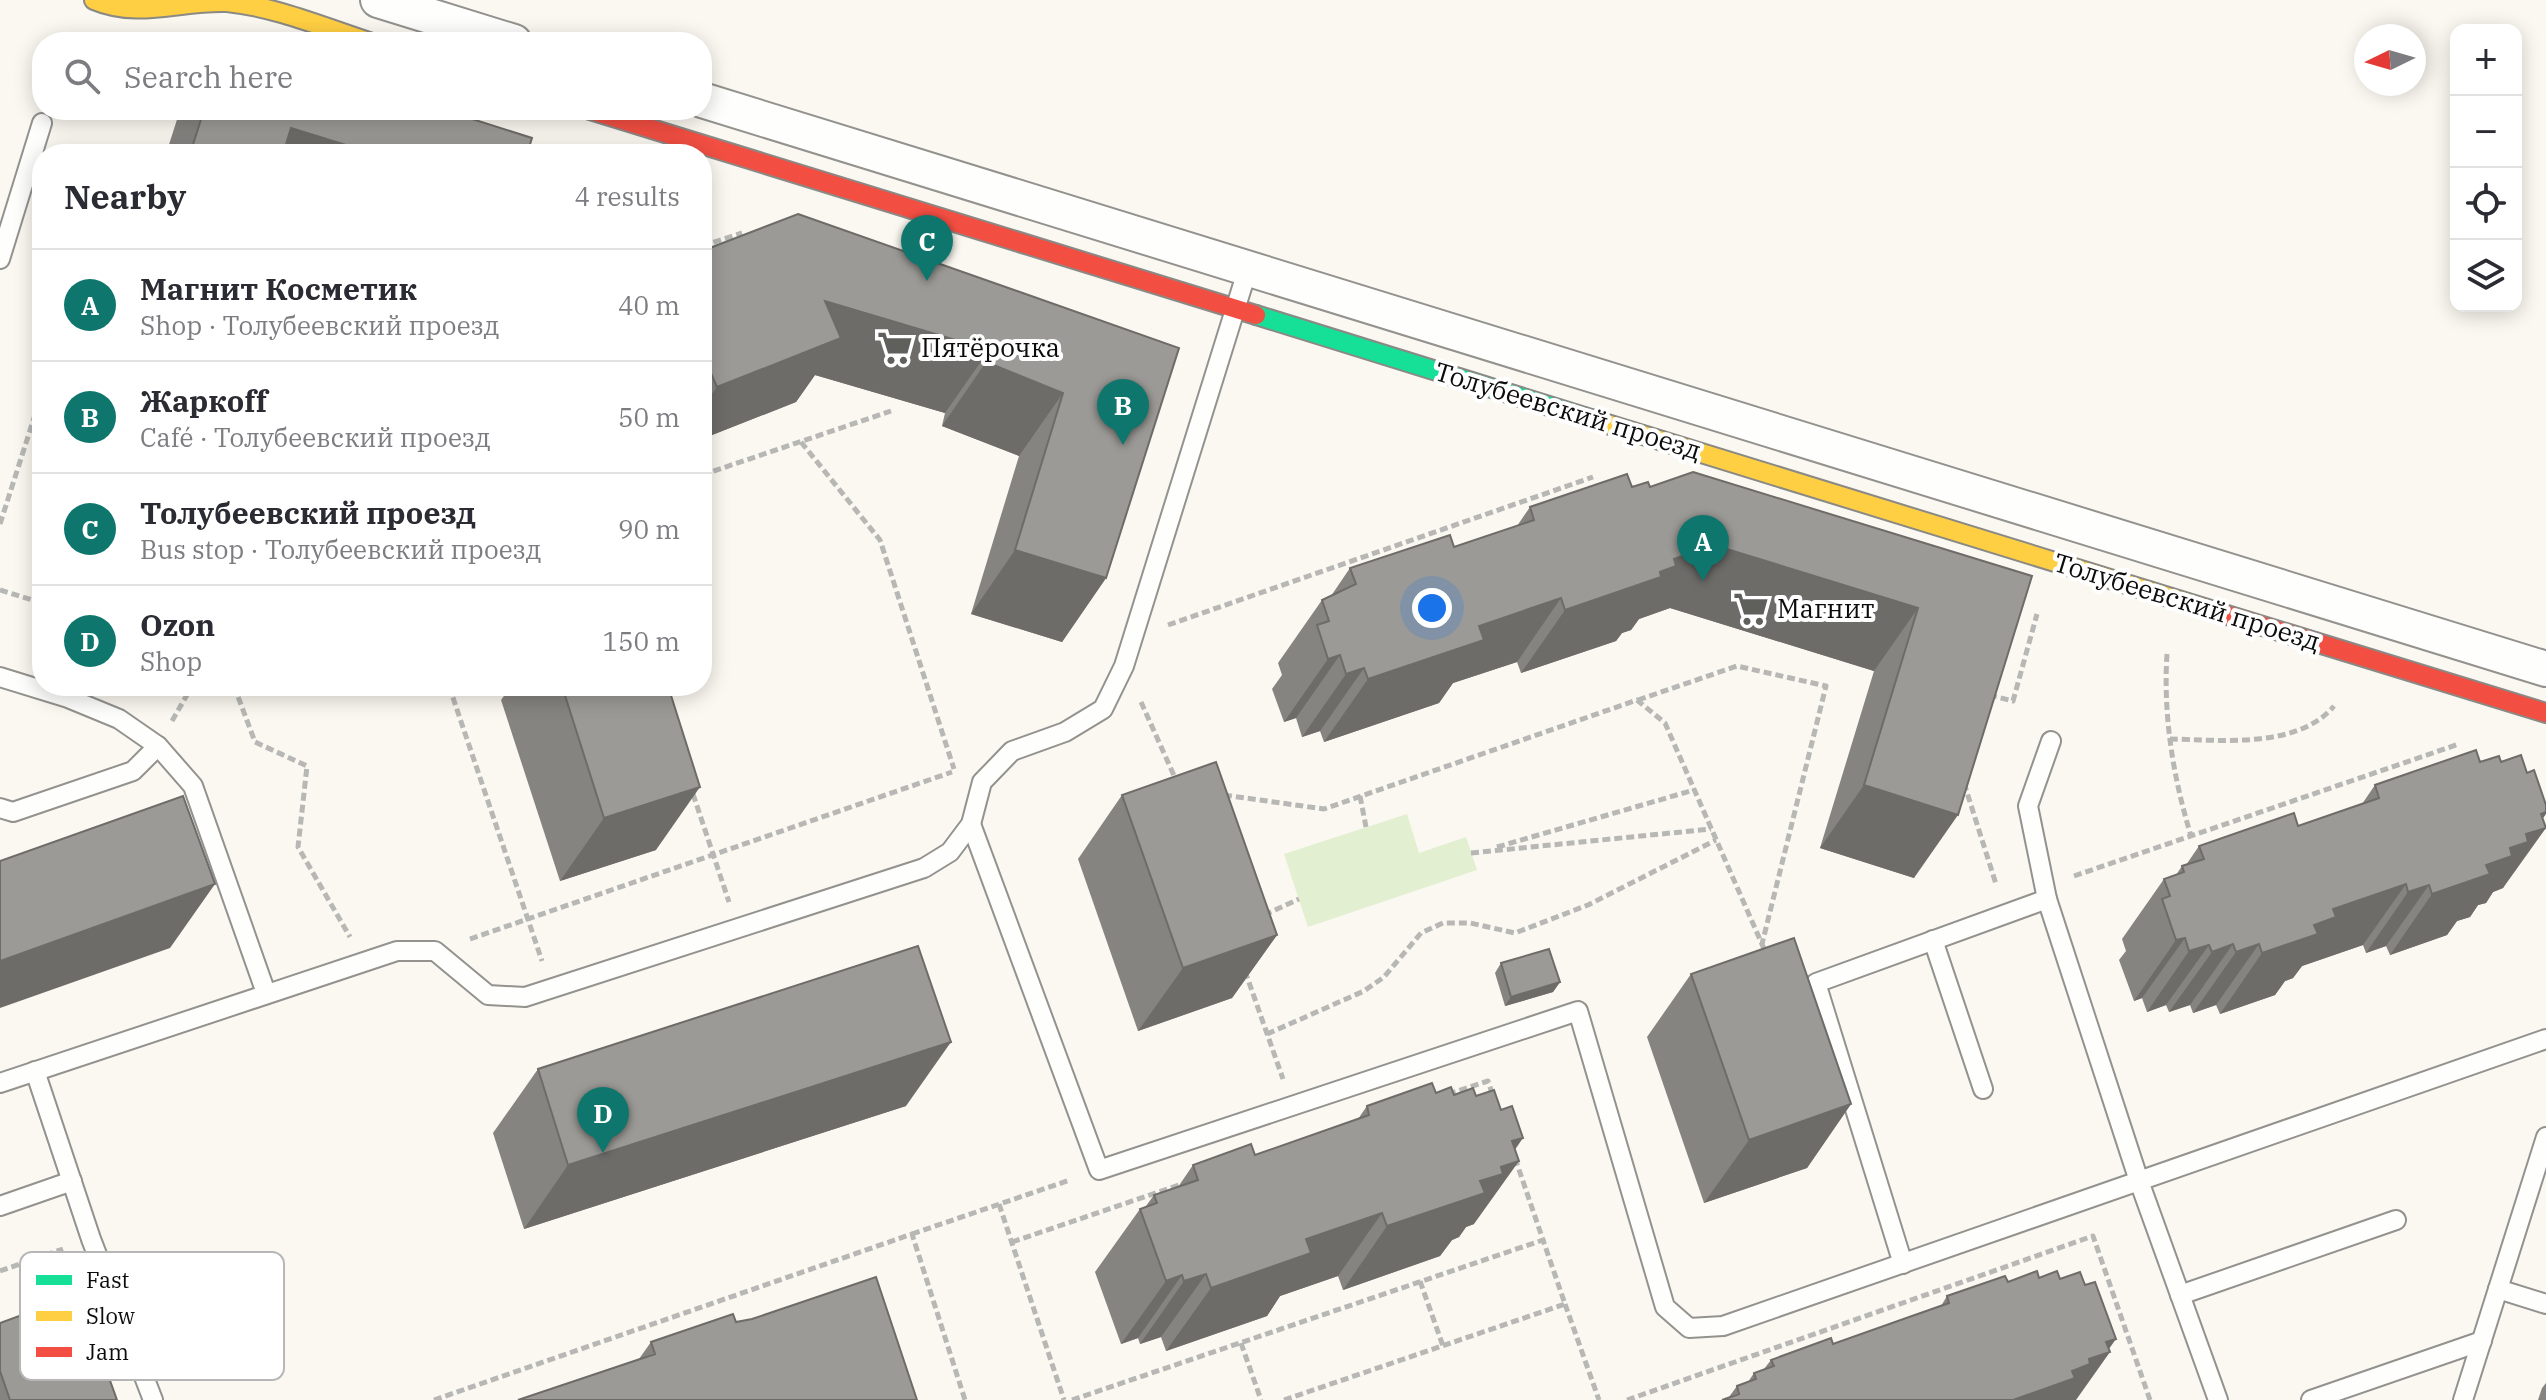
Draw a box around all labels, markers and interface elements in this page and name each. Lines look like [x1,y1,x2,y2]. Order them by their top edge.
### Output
north arrow [2354,24,2426,96]
map controls [2450,24,2522,312]
button: + [2450,24,2522,96]
search box [32,32,712,120]
icon: search [60,54,104,98]
text: Search here [124,57,293,96]
button: − [2450,96,2522,168]
button: locate [2450,168,2522,240]
text: Nearby [64,174,186,218]
text: 4 results [574,179,680,213]
pin: C [901,215,953,281]
button: layers [2450,240,2522,312]
text: Магнит Косметик [140,269,417,308]
text: A [81,288,99,322]
text: 40 m [618,288,680,322]
text: Shop · Толубеевский проезд [140,308,499,342]
supermarket icon: Пятёрочка [876,329,914,367]
place label: Пятёрочка [921,330,1060,364]
street label: Толубеевский проезд [1431,353,1706,467]
pin: B [1097,379,1149,445]
text: Жаркoff [140,381,267,420]
text: B [81,400,99,434]
text: 50 m [618,400,680,434]
text: Café · Толубеевский проезд [140,420,491,454]
text: Толубеевский проезд [140,493,476,532]
text: C [81,512,99,546]
text: 90 m [618,512,680,546]
pin: A [1677,515,1729,581]
text: Bus stop · Толубеевский проезд [140,532,542,566]
street label: Толубеевский проезд [2050,544,2325,658]
your location [1412,588,1452,628]
supermarket icon: Магнит [1732,590,1770,628]
place label: Магнит [1777,591,1874,625]
text: Ozon [140,605,215,644]
text: D [80,624,100,658]
text: 150 m [602,624,680,658]
text: Shop [140,644,202,678]
pin: D [577,1087,629,1153]
legend [20,1252,284,1380]
text: Fast [86,1265,129,1294]
text: Slow [86,1301,135,1330]
text: Jam [86,1337,129,1366]

